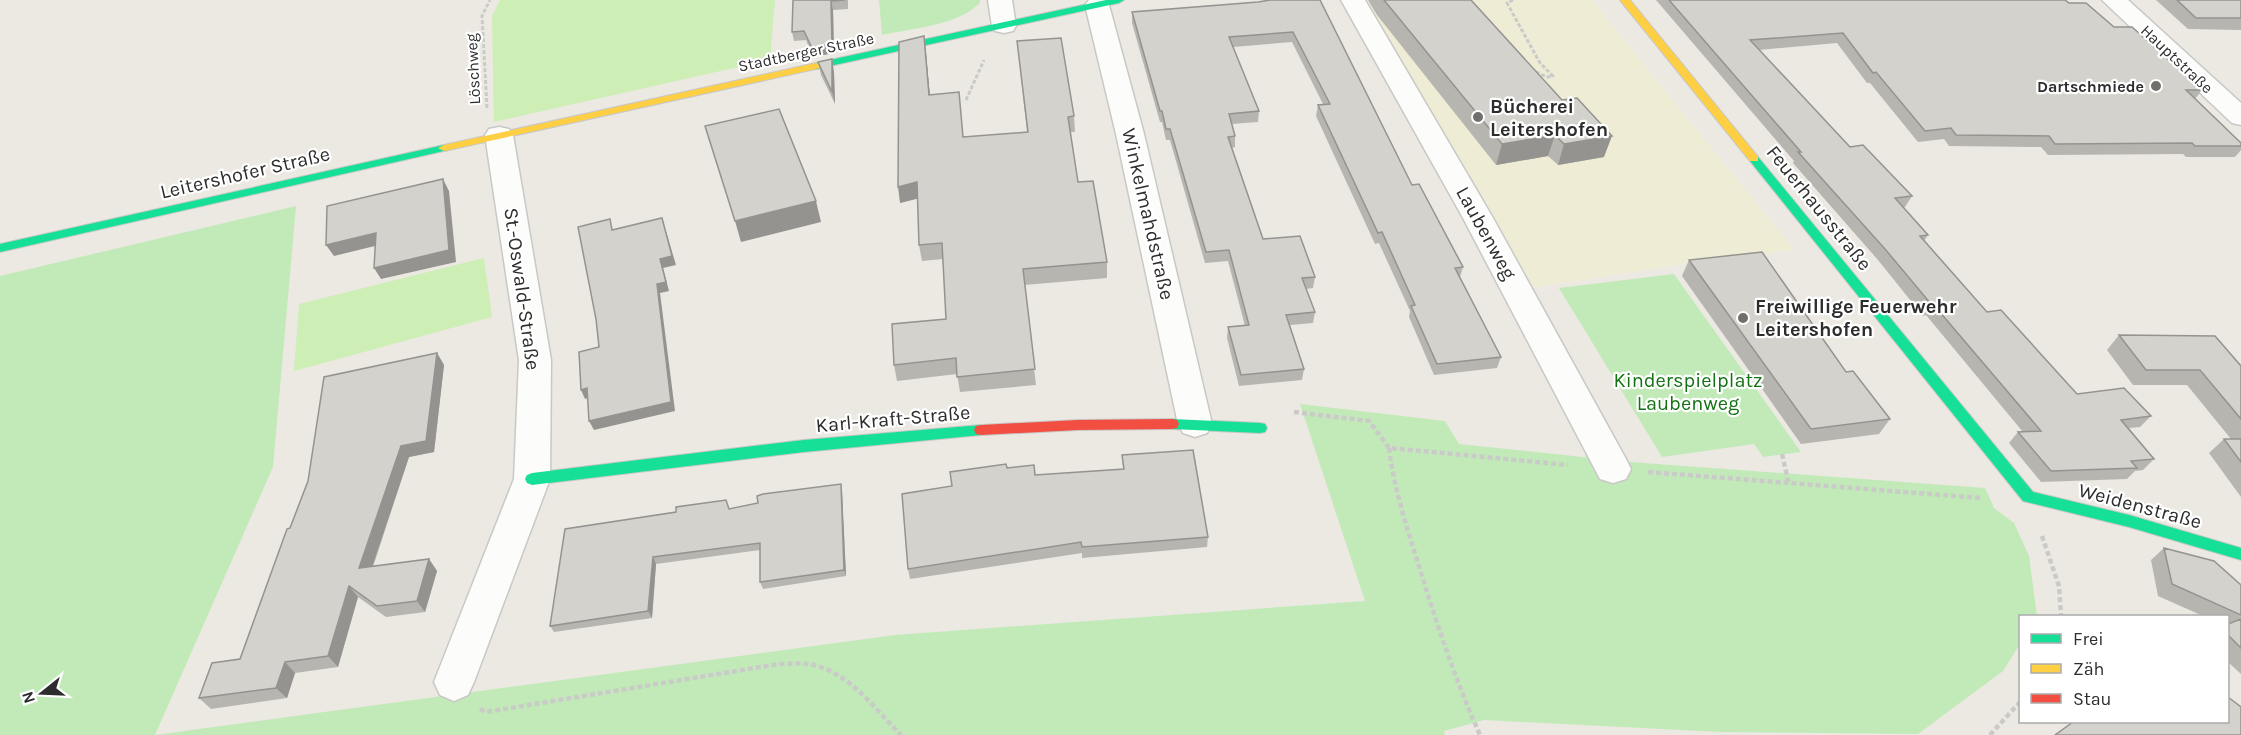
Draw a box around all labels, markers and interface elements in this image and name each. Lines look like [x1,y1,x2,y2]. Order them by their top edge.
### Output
street label: Hauptstraße [2137,21,2217,97]
street label: Stadtberger Straße [736,28,876,76]
street label: Löschweg [462,33,484,105]
place label: Dartschmiede [2037,77,2144,96]
marker: Dartschmiede [2149,79,2163,93]
place label: Bücherei Leitershofen [1490,95,1608,141]
marker: Bücherei Leitershofen [1471,110,1485,124]
street label: Winkelmahdstraße [1117,126,1179,302]
street label: Feuerhausstraße [1762,141,1876,275]
street label: Leitershofer Straße [158,142,332,204]
street label: Laubenweg [1451,183,1521,283]
street label: St.-Oswald-Straße [499,206,545,372]
place label: Freiwillige Feuerwehr Leitershofen [1755,295,1957,341]
marker: Freiwillige Feuerwehr Leitershofen [1736,311,1750,325]
park label: Kinderspielplatz Laubenweg [1614,369,1762,415]
street label: Karl-Kraft-Straße [815,401,971,437]
street label: Weidenstraße [2076,479,2204,533]
legend [2019,615,2229,723]
text: Frei [2073,628,2104,650]
text: Zäh [2073,658,2104,680]
north arrow [12,663,72,723]
text: Stau [2073,688,2111,710]
text: N [17,689,39,706]

